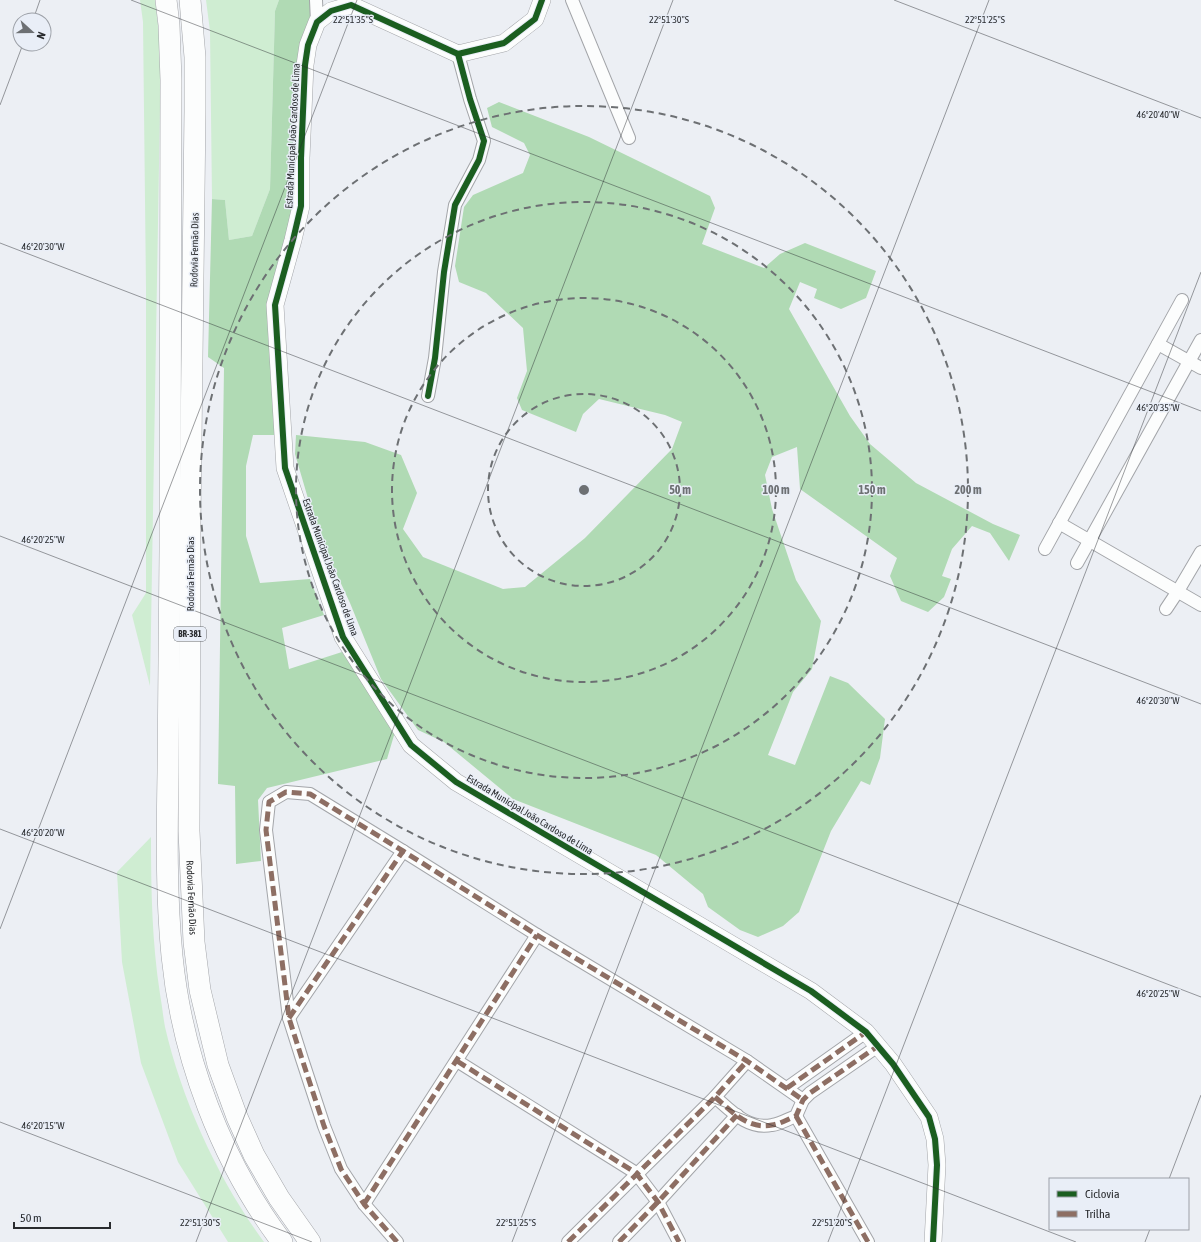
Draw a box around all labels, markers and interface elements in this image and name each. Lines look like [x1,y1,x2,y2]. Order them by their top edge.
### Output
north arrow [12,12,52,52]
text: 22°51'35"S [333,14,373,25]
text: 22°51'30"S [649,14,689,25]
text: 22°51'25"S [965,14,1005,25]
text: N [35,30,48,41]
street label: Estrada Municipal João Cardoso de Lima [283,63,302,209]
text: 46°20'40"W [1136,109,1180,120]
street label: Rodovia Fernão Dias [188,212,201,287]
text: 46°20'30"W [21,241,65,252]
text: 46°20'35"W [1136,402,1180,413]
centre of rings [577,483,591,497]
text: 50 m [669,483,691,497]
text: 100 m [762,483,790,497]
text: 150 m [858,483,886,497]
text: 200 m [954,483,982,497]
street label: Estrada Municipal João Cardoso de Lima [301,497,361,638]
text: 46°20'25"W [21,534,65,545]
street label: Rodovia Fernão Dias [185,536,196,611]
road number: BR-381 [174,627,206,641]
text: 46°20'30"W [1136,695,1180,706]
street label: Estrada Municipal João Cardoso de Lima [465,772,595,857]
text: 46°20'20"W [21,827,65,838]
street label: Rodovia Fernão Dias [184,860,199,936]
text: 46°20'25"W [1136,988,1180,999]
text: 46°20'15"W [21,1120,65,1131]
legend [1049,1178,1189,1230]
text: Ciclovia [1085,1187,1119,1201]
scale bar [14,1204,110,1230]
text: Trilha [1085,1207,1110,1221]
text: 50 m [20,1211,42,1225]
text: 22°51'30"S [180,1217,220,1228]
text: 22°51'25"S [496,1217,536,1228]
text: 22°51'20"S [812,1217,852,1228]

